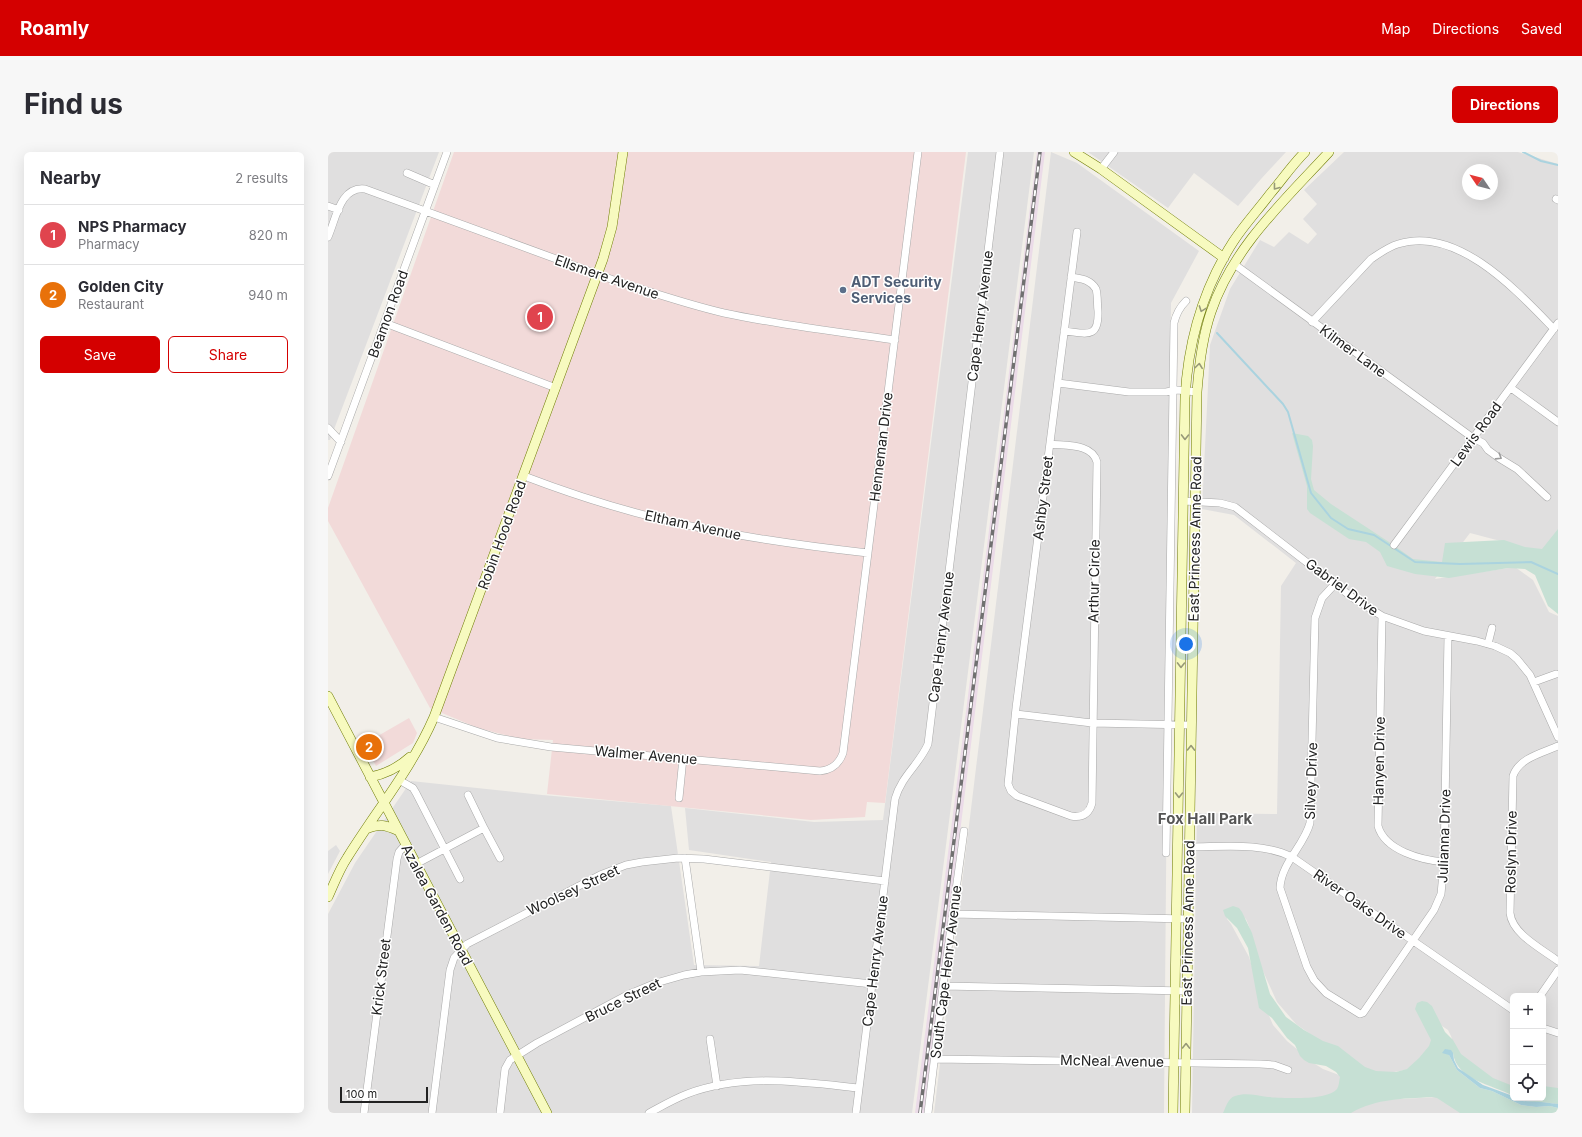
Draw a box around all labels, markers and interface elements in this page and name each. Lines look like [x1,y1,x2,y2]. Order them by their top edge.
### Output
text: Roamly [20,17,89,40]
text: Map [1381,20,1410,37]
text: Directions [1432,20,1499,37]
text: Saved [1521,20,1562,37]
button: Directions [1452,86,1558,123]
text: Find us [24,87,123,121]
north arrow [1462,164,1498,200]
text: Nearby [40,168,101,188]
text: 2 results [235,170,288,186]
one-way arrow [1274,182,1281,189]
text: NPS Pharmacy [78,217,187,236]
text: 1 [50,227,56,243]
text: 820 m [249,227,288,243]
text: Pharmacy [78,236,140,252]
street label: Cape Henry Avenue [963,249,996,383]
street label: Ellsmere Avenue [553,251,662,302]
street label: Beamon Road [364,268,411,360]
place label: ADT Security Services [851,273,942,306]
text: Golden City [78,277,164,296]
marker: ADT Security Services [838,285,848,295]
text: 2 [49,287,57,303]
text: 940 m [248,287,288,303]
text: Restaurant [78,296,144,312]
pin: 1 [527,302,553,332]
one-way arrow [1198,305,1206,312]
street label: Kilmer Lane [1317,321,1390,380]
button: Save [40,336,160,373]
button: Share [168,336,288,373]
one-way arrow [1195,363,1204,369]
street label: Henneman Drive [865,391,896,503]
street label: Lewis Road [1446,398,1505,469]
one-way arrow [1181,434,1189,440]
one-way arrow [1495,453,1502,460]
street label: Ashby Street [1029,454,1056,541]
street label: East Princess Anne Road [1185,456,1204,622]
street label: Robin Hood Road [474,478,529,592]
street label: Eltham Avenue [643,506,743,543]
street label: Arthur Circle [1084,539,1103,623]
street label: Gabriel Drive [1303,554,1382,619]
street label: Cape Henry Avenue [924,570,957,704]
your location [1176,634,1196,654]
one-way arrow [1177,662,1185,668]
street label: Hanyen Drive [1369,716,1388,806]
pin: 2 [356,732,382,762]
street label: Walmer Avenue [594,742,698,767]
street label: Silvey Drive [1301,742,1320,820]
one-way arrow [1187,745,1195,751]
street label: Julianna Drive [1433,789,1454,883]
one-way arrow [1174,792,1183,798]
district label: Fox Hall Park [1158,809,1252,828]
street label: Roslyn Drive [1501,810,1520,894]
street label: East Princess Anne Road [1178,840,1197,1006]
street label: Azalea Garden Road [398,841,477,968]
street label: Woolsey Street [524,861,622,918]
street label: River Oaks Drive [1310,865,1410,942]
street label: South Cape Henry Avenue [926,884,965,1060]
street label: Cape Henry Avenue [858,894,891,1028]
street label: Krick Street [367,937,394,1016]
street label: Bruce Street [582,974,664,1025]
map controls [1510,993,1546,1101]
button: + [1510,993,1546,1029]
button: − [1510,1029,1546,1065]
one-way arrow [1182,1043,1190,1049]
street label: McNeal Avenue [1060,1051,1164,1070]
button: locate [1510,1065,1546,1101]
scale bar [340,1085,428,1104]
text: 100 m [346,1087,377,1101]

